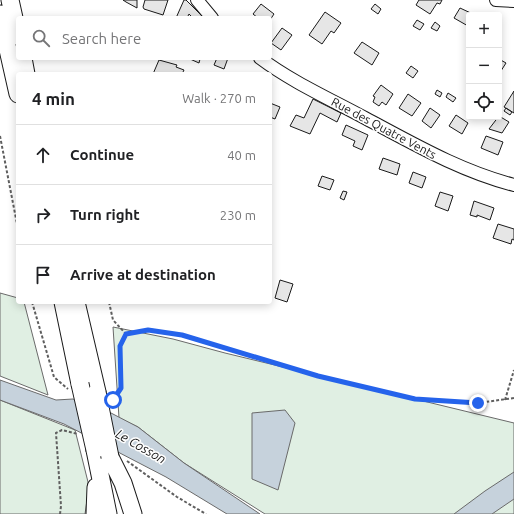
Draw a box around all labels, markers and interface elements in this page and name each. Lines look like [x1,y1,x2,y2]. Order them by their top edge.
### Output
map controls [466,12,502,120]
button: + [466,12,502,48]
search box [16,16,272,60]
icon: search [30,27,52,49]
text: Search here [62,30,141,47]
button: − [466,48,502,84]
button: locate [466,84,502,120]
text: 4 min [32,89,75,108]
text: Walk · 270 m [182,91,256,105]
street label: Rue des Quatre Vents [329,95,439,161]
icon: ahead [32,144,54,166]
text: Continue [70,146,134,163]
text: 40 m [227,148,256,162]
icon: right [32,204,54,226]
text: Turn right [70,206,140,223]
text: 230 m [220,208,256,222]
icon: arrive [32,264,54,286]
text: Arrive at destination [70,266,216,283]
route start [104,391,122,409]
route end [469,394,487,412]
water label: Le Cosson [114,426,168,466]

